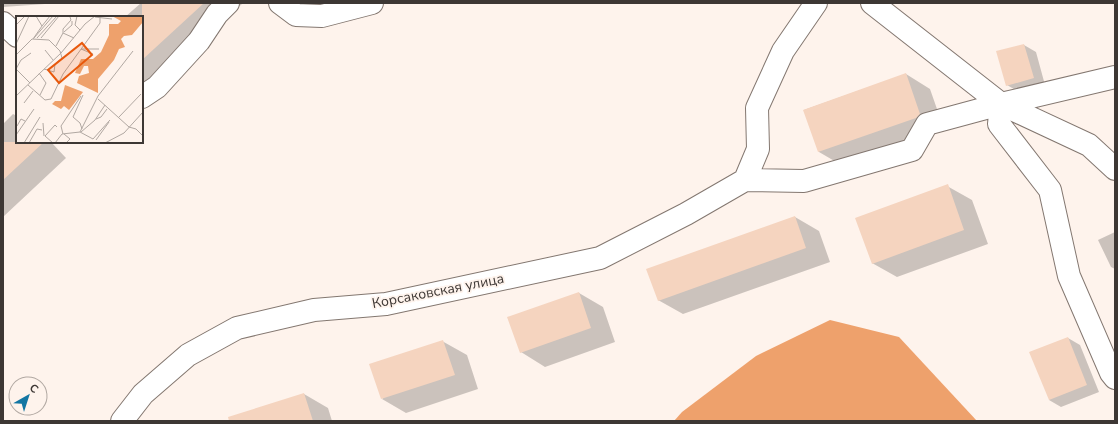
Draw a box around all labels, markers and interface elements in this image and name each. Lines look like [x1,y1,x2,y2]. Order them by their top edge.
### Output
inset map [16,16,143,143]
street label: Корсаковская улица [370,269,506,313]
north arrow [8,376,48,416]
text: С [26,380,42,397]

